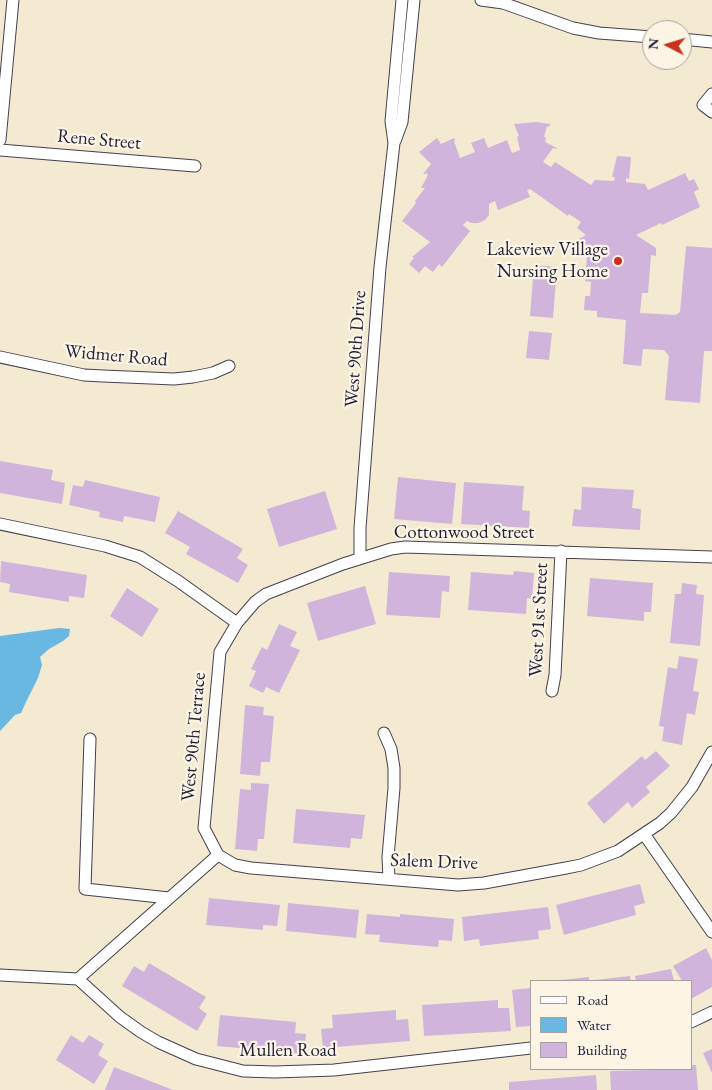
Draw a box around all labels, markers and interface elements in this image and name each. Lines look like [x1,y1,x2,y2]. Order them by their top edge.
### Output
north arrow [642,20,692,70]
text: N [644,37,663,50]
street label: Rene Street [56,125,142,155]
place label: Lakeview Village Nursing Home [486,239,608,283]
marker: Lakeview Village Nursing Home [612,255,624,267]
street label: West 90th Drive [341,290,371,408]
street label: Widmer Road [64,340,168,372]
street label: Cottonwood Street [394,522,534,544]
street label: West 91st Street [525,562,553,678]
street label: West 90th Terrace [177,671,211,803]
street label: Salem Drive [390,849,478,875]
legend [530,980,692,1070]
text: Road [577,990,608,1009]
text: Water [577,1015,611,1034]
street label: Mullen Road [239,1040,337,1062]
text: Building [577,1040,627,1059]

